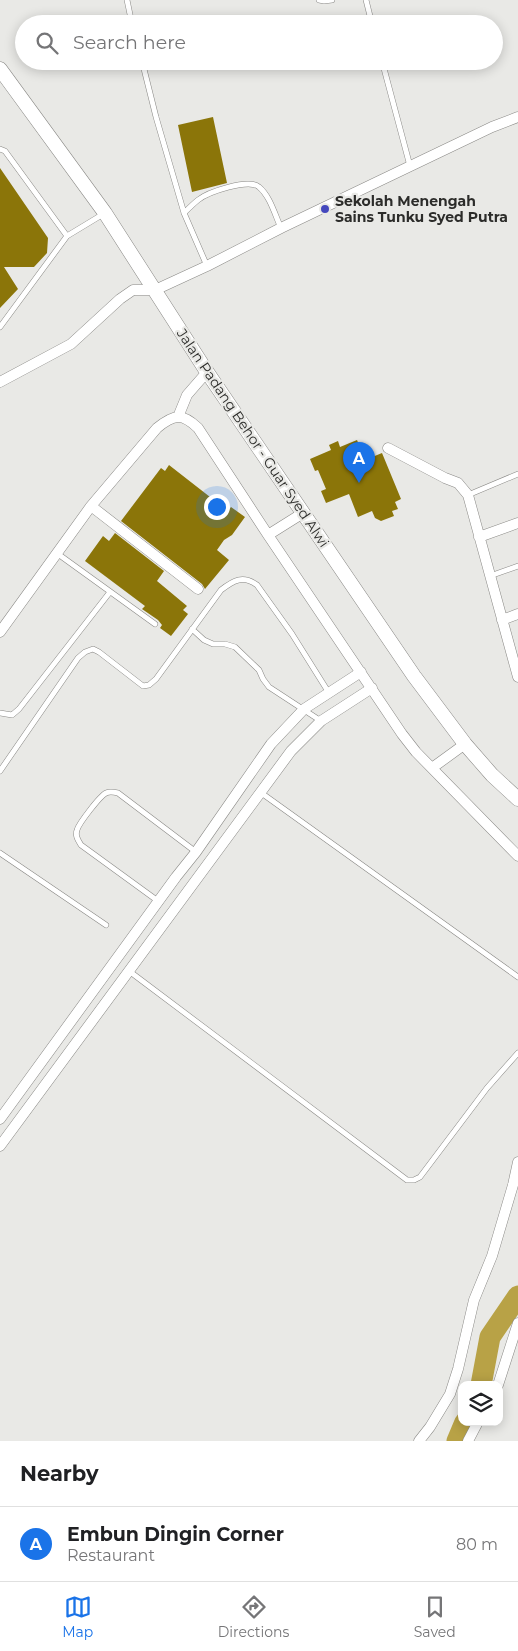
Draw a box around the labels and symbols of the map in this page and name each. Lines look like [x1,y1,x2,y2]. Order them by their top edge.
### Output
place label: Sekolah Menengah Sains Tunku Syed Putra [335,192,508,226]
marker: Sekolah Menengah Sains Tunku Syed Putra [319,203,331,215]
street label: Jalan Padang Behor - Guar Syed Alwi [172,324,333,551]
pin: A [343,442,375,483]
your location [204,494,230,520]

